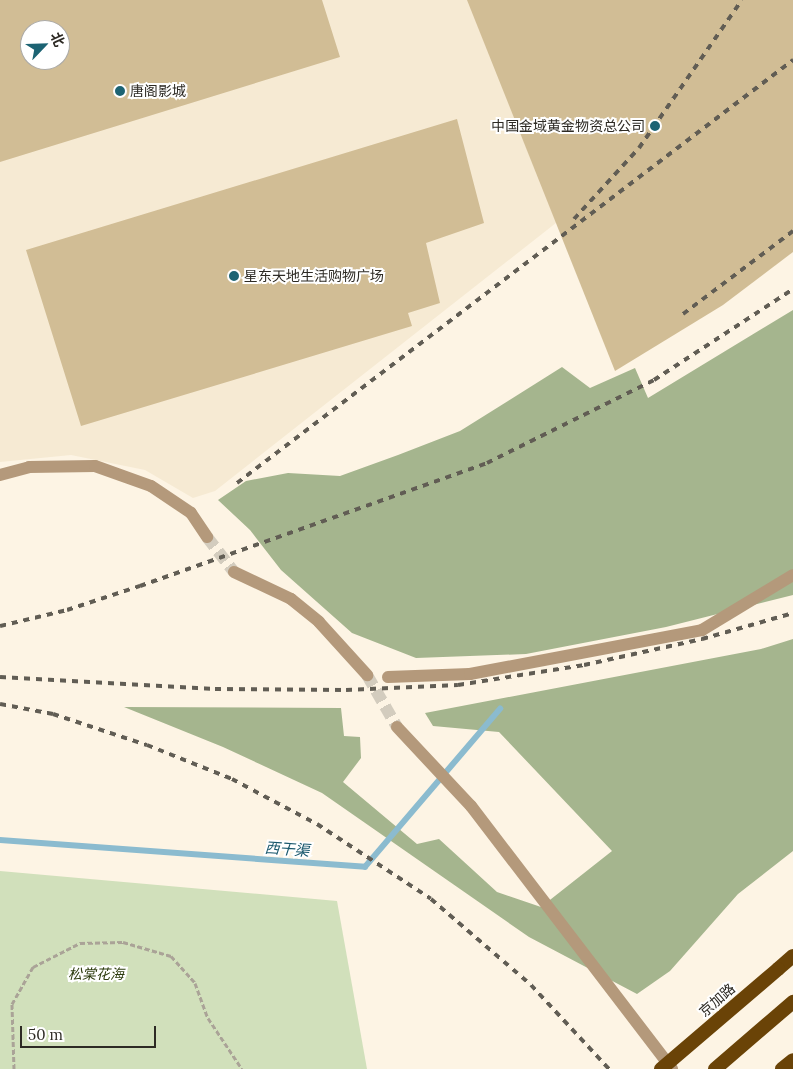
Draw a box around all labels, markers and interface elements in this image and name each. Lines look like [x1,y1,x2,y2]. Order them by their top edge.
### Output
north arrow [20,20,70,70]
text: 北 [47,29,69,49]
place label: 唐阁影城 [130,83,186,99]
marker: 唐阁影城 [114,85,126,97]
place label: 中国金域黄金物资总公司 [491,118,645,134]
marker: 中国金域黄金物资总公司 [649,120,661,132]
place label: 星东天地生活购物广场 [244,268,384,284]
marker: 星东天地生活购物广场 [228,270,240,282]
water label: 西干渠 [264,838,310,860]
park label: 松棠花海 [68,966,124,982]
street label: 京加路 [696,980,738,1020]
scale bar [22,1016,159,1048]
text: 50 m [28,1025,63,1044]

